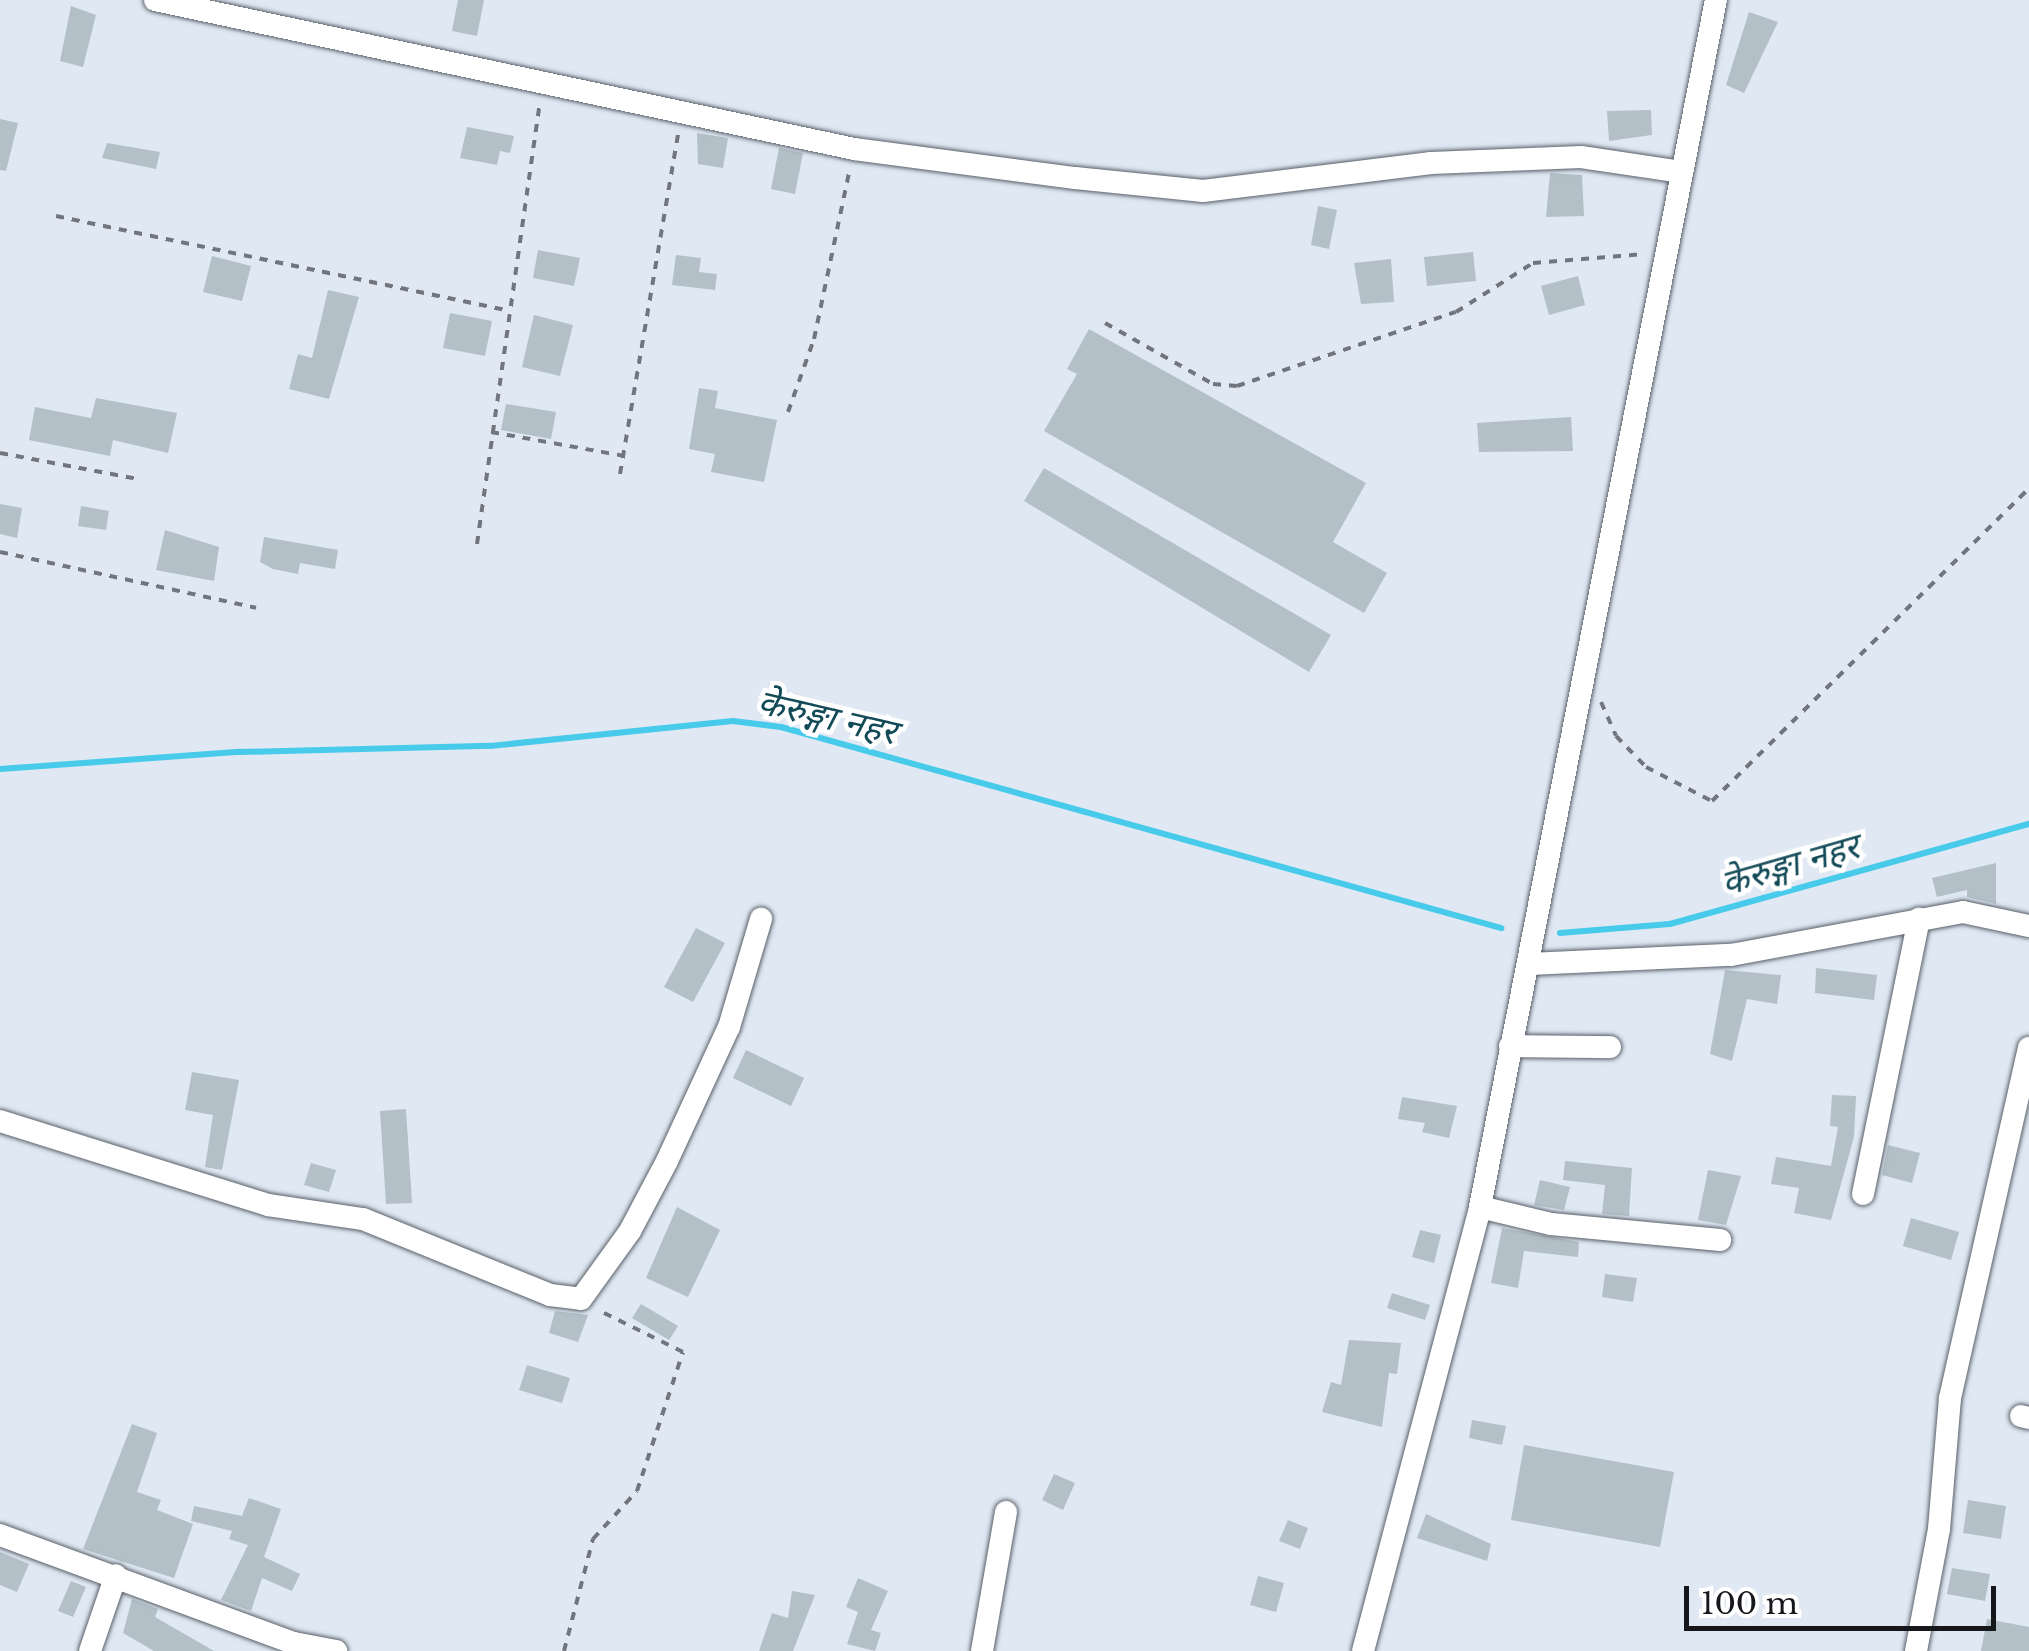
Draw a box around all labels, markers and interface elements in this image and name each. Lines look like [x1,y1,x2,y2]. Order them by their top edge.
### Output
water label: केेरुङ्गा नहर [754,681,900,753]
water label: केरुङ्गा नहर [1716,825,1864,905]
scale bar [1689,1566,2002,1628]
text: 100 m [1701,1585,1798,1622]

